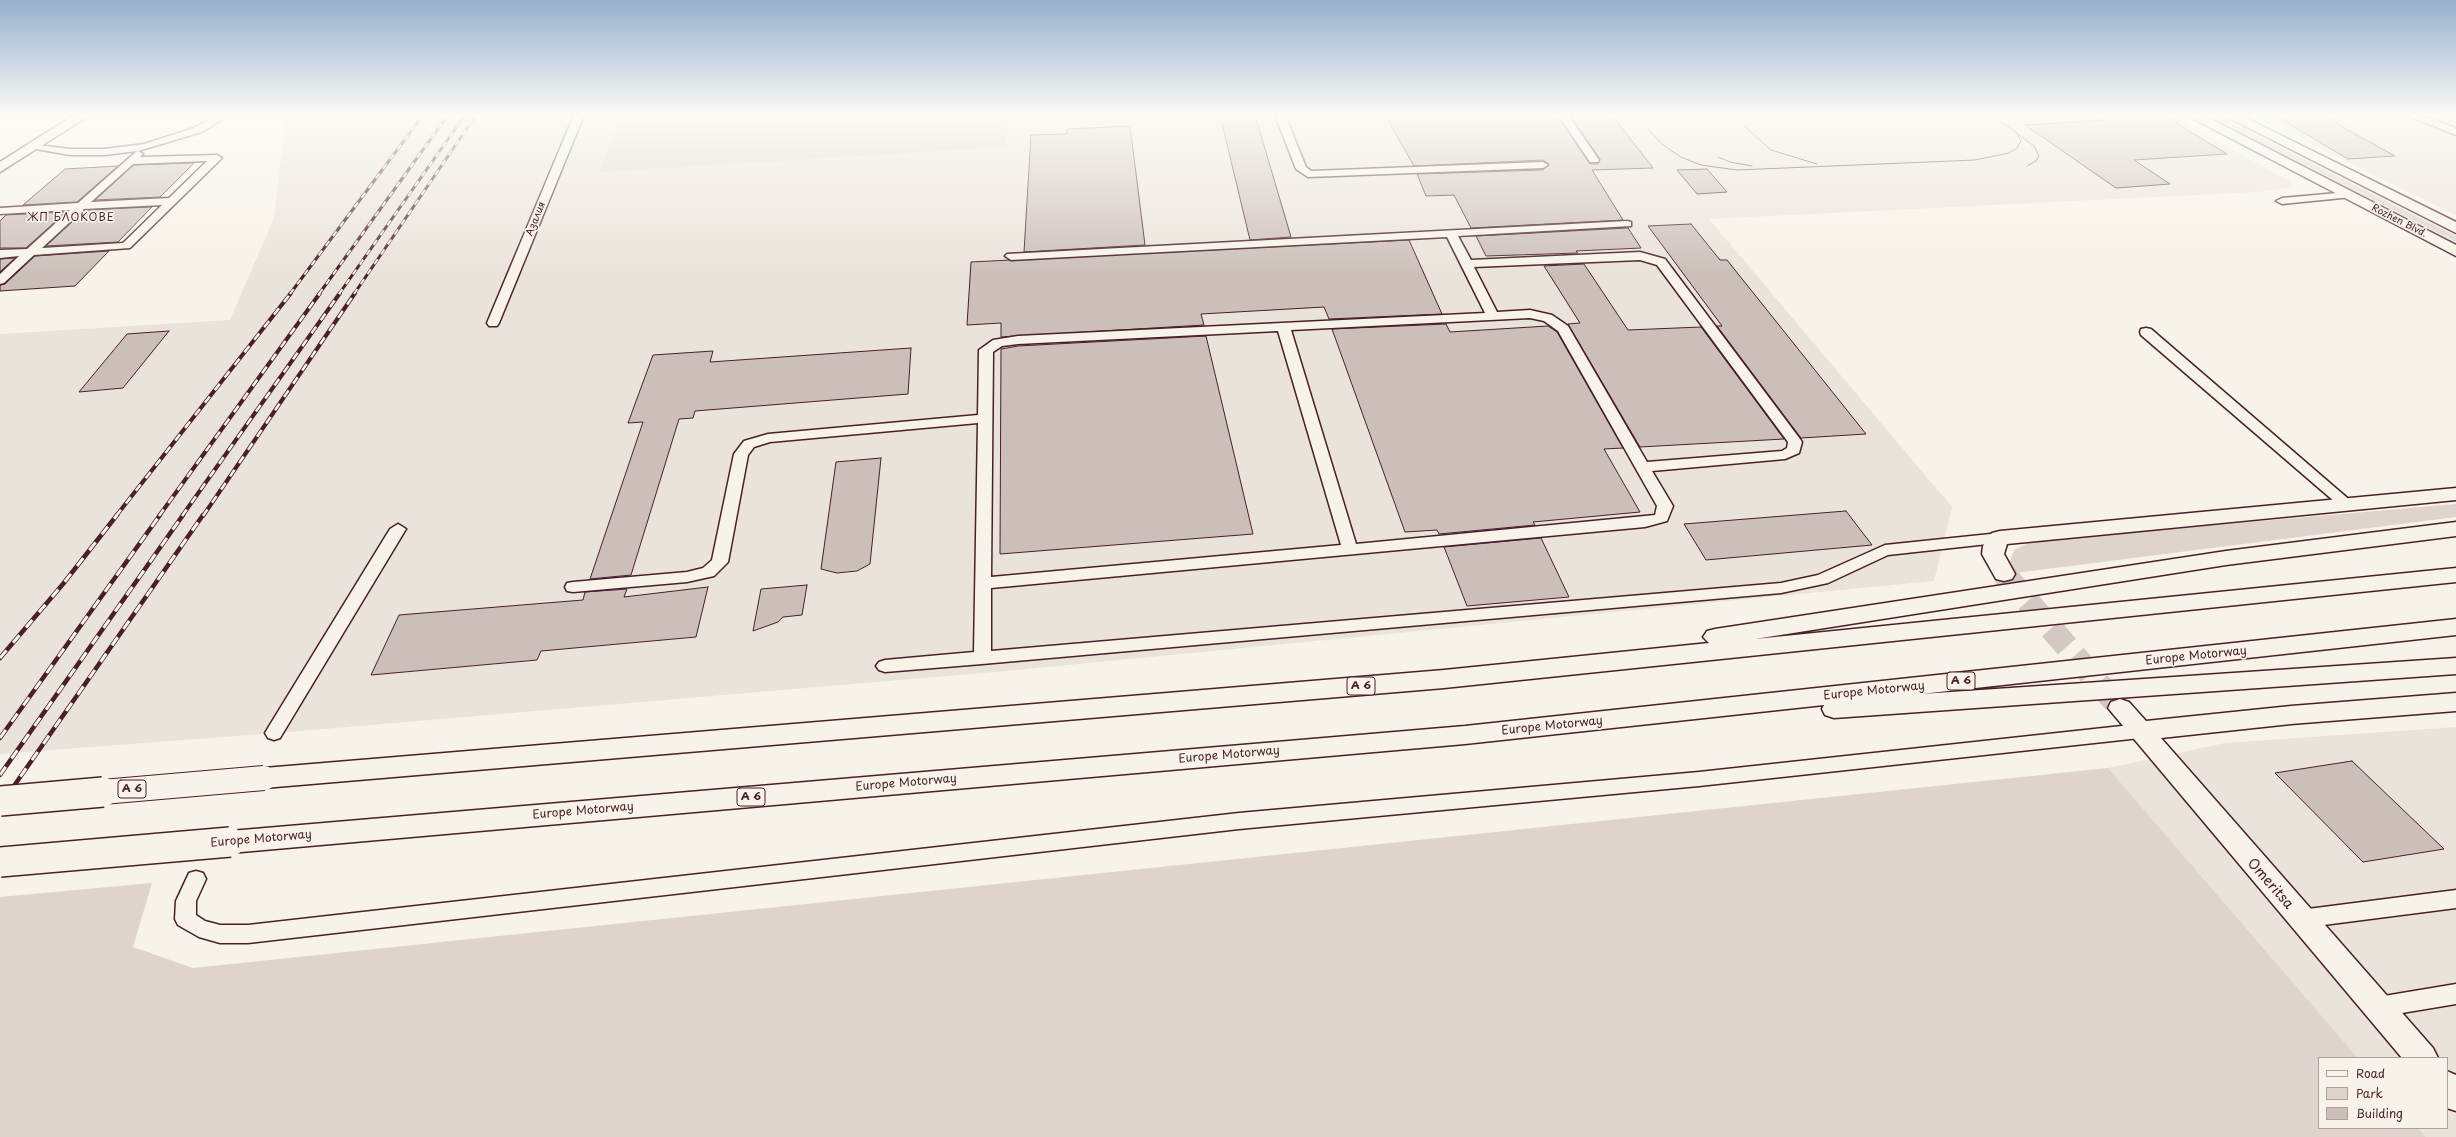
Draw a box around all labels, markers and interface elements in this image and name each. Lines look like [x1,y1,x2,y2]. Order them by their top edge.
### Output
street label: Азалия [524,200,548,238]
street label: Rozhen Blvd. [2369,202,2429,240]
district label: ЖП БЛОКОВЕ [28,211,114,225]
street label: Europe Motorway [2145,644,2247,668]
road number: A 6 [1947,672,1975,690]
road number: A 6 [1347,677,1375,695]
street label: Europe Motorway [1823,679,1925,703]
street label: Europe Motorway [1501,714,1603,738]
street label: Europe Motorway [1178,743,1280,767]
street label: Europe Motorway [855,771,957,795]
road number: A 6 [118,780,146,798]
road number: A 6 [737,788,765,806]
street label: Europe Motorway [532,799,634,823]
street label: Europe Motorway [210,827,312,851]
street label: Omeritsa [2243,855,2297,913]
legend [2318,1057,2448,1129]
text: Road [2356,1064,2385,1082]
text: Park [2356,1084,2383,1102]
text: Building [2356,1104,2403,1122]

